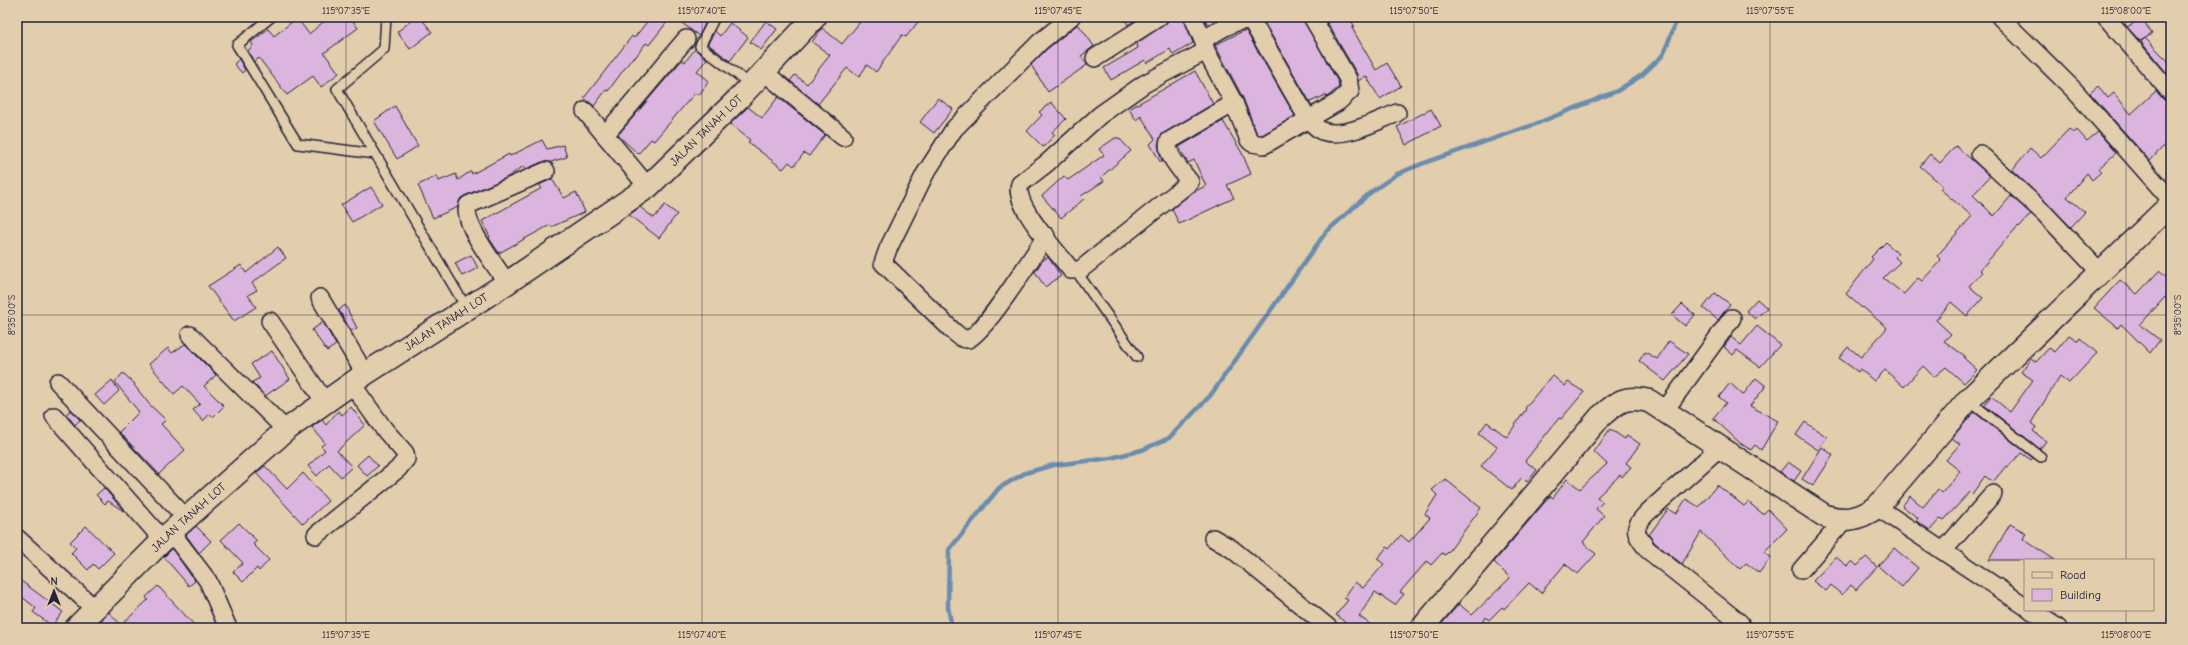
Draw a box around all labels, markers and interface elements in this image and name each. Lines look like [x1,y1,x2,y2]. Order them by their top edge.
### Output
text: 115°07'35"E [322,5,370,17]
text: 115°07'40"E [678,5,726,17]
text: 115°07'45"E [1034,5,1082,17]
text: 115°07'50"E [1390,5,1438,17]
text: 115°07'55"E [1746,5,1794,17]
text: 115°08'00"E [2101,5,2151,17]
street label: JALAN TANAH LOT [667,91,746,169]
street label: JALAN TANAH LOT [402,290,491,354]
text: 8°35'00"S [6,294,18,335]
text: 8°35'00"S [2172,294,2184,335]
street label: JALAN TANAH LOT [148,479,229,555]
legend [2024,559,2154,611]
text: Road [2060,568,2086,582]
north arrow [34,571,74,611]
text: N [50,575,58,588]
text: Building [2060,588,2101,602]
text: 115°07'35"E [322,629,370,641]
text: 115°07'40"E [678,629,726,641]
text: 115°07'45"E [1034,629,1082,641]
text: 115°07'50"E [1390,629,1438,641]
text: 115°07'55"E [1746,629,1794,641]
text: 115°08'00"E [2101,629,2151,641]

